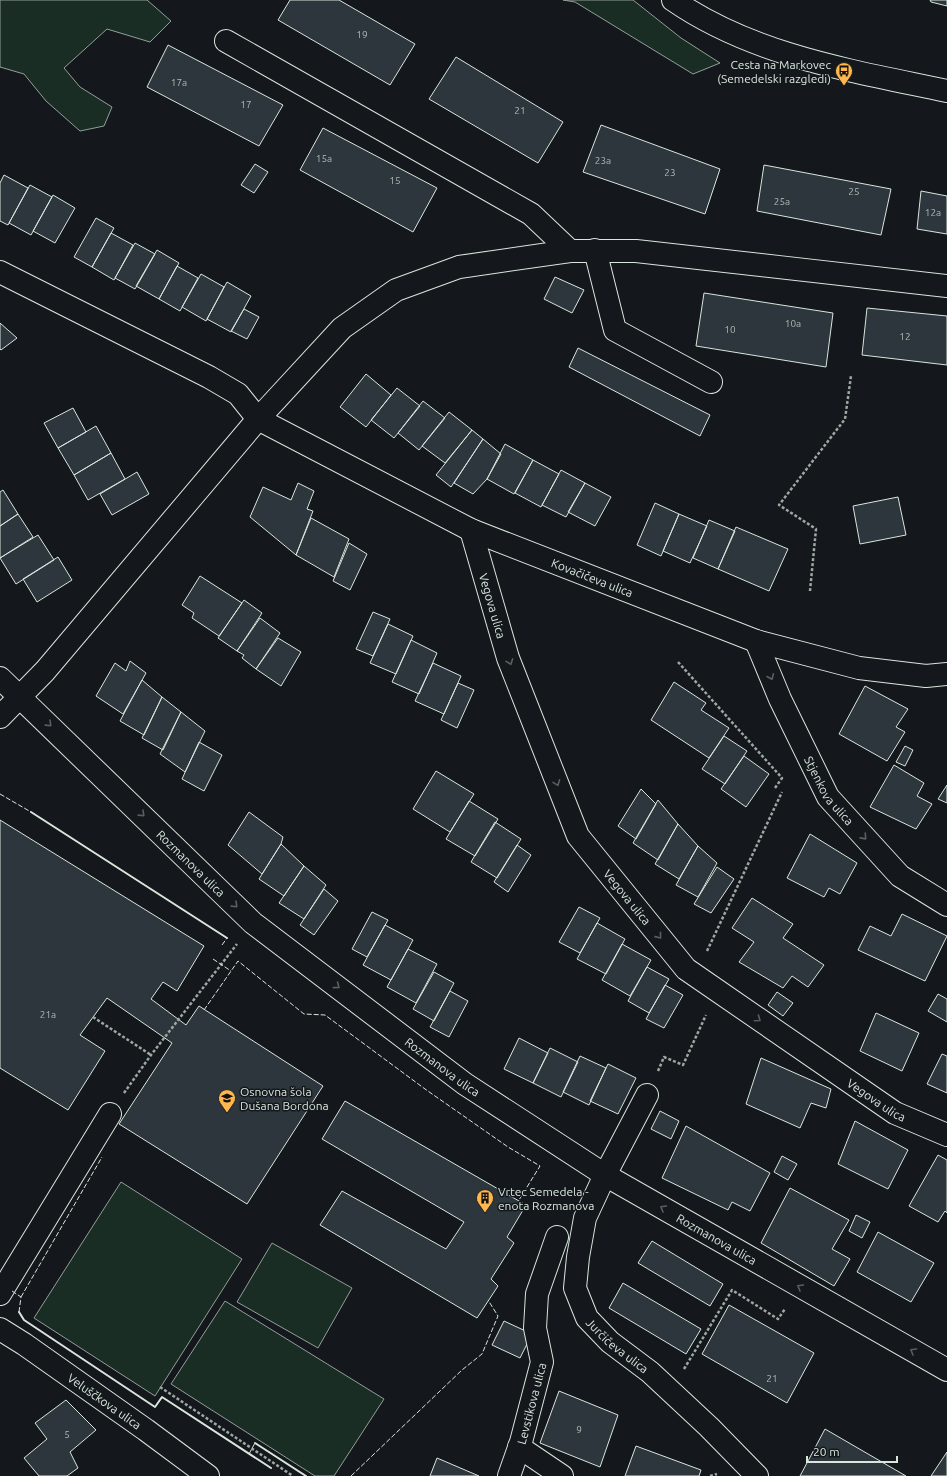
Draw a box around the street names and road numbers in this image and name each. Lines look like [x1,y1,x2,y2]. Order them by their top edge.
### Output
street label: Kovačičeva ulica [550,556,635,599]
street label: Vegova ulica [477,572,509,640]
street label: Stjenkova ulica [802,754,856,827]
street label: Rozmanova ulica [154,827,228,899]
street label: Vegova ulica [601,867,654,927]
street label: Rozmanova ulica [403,1035,482,1098]
street label: Vegova ulica [845,1076,908,1123]
street label: Rozmanova ulica [675,1211,759,1267]
street label: Jurčičeva ulica [584,1315,651,1375]
street label: Levstikova ulica [514,1361,548,1446]
street label: Veluščkova ulica [65,1371,144,1431]

